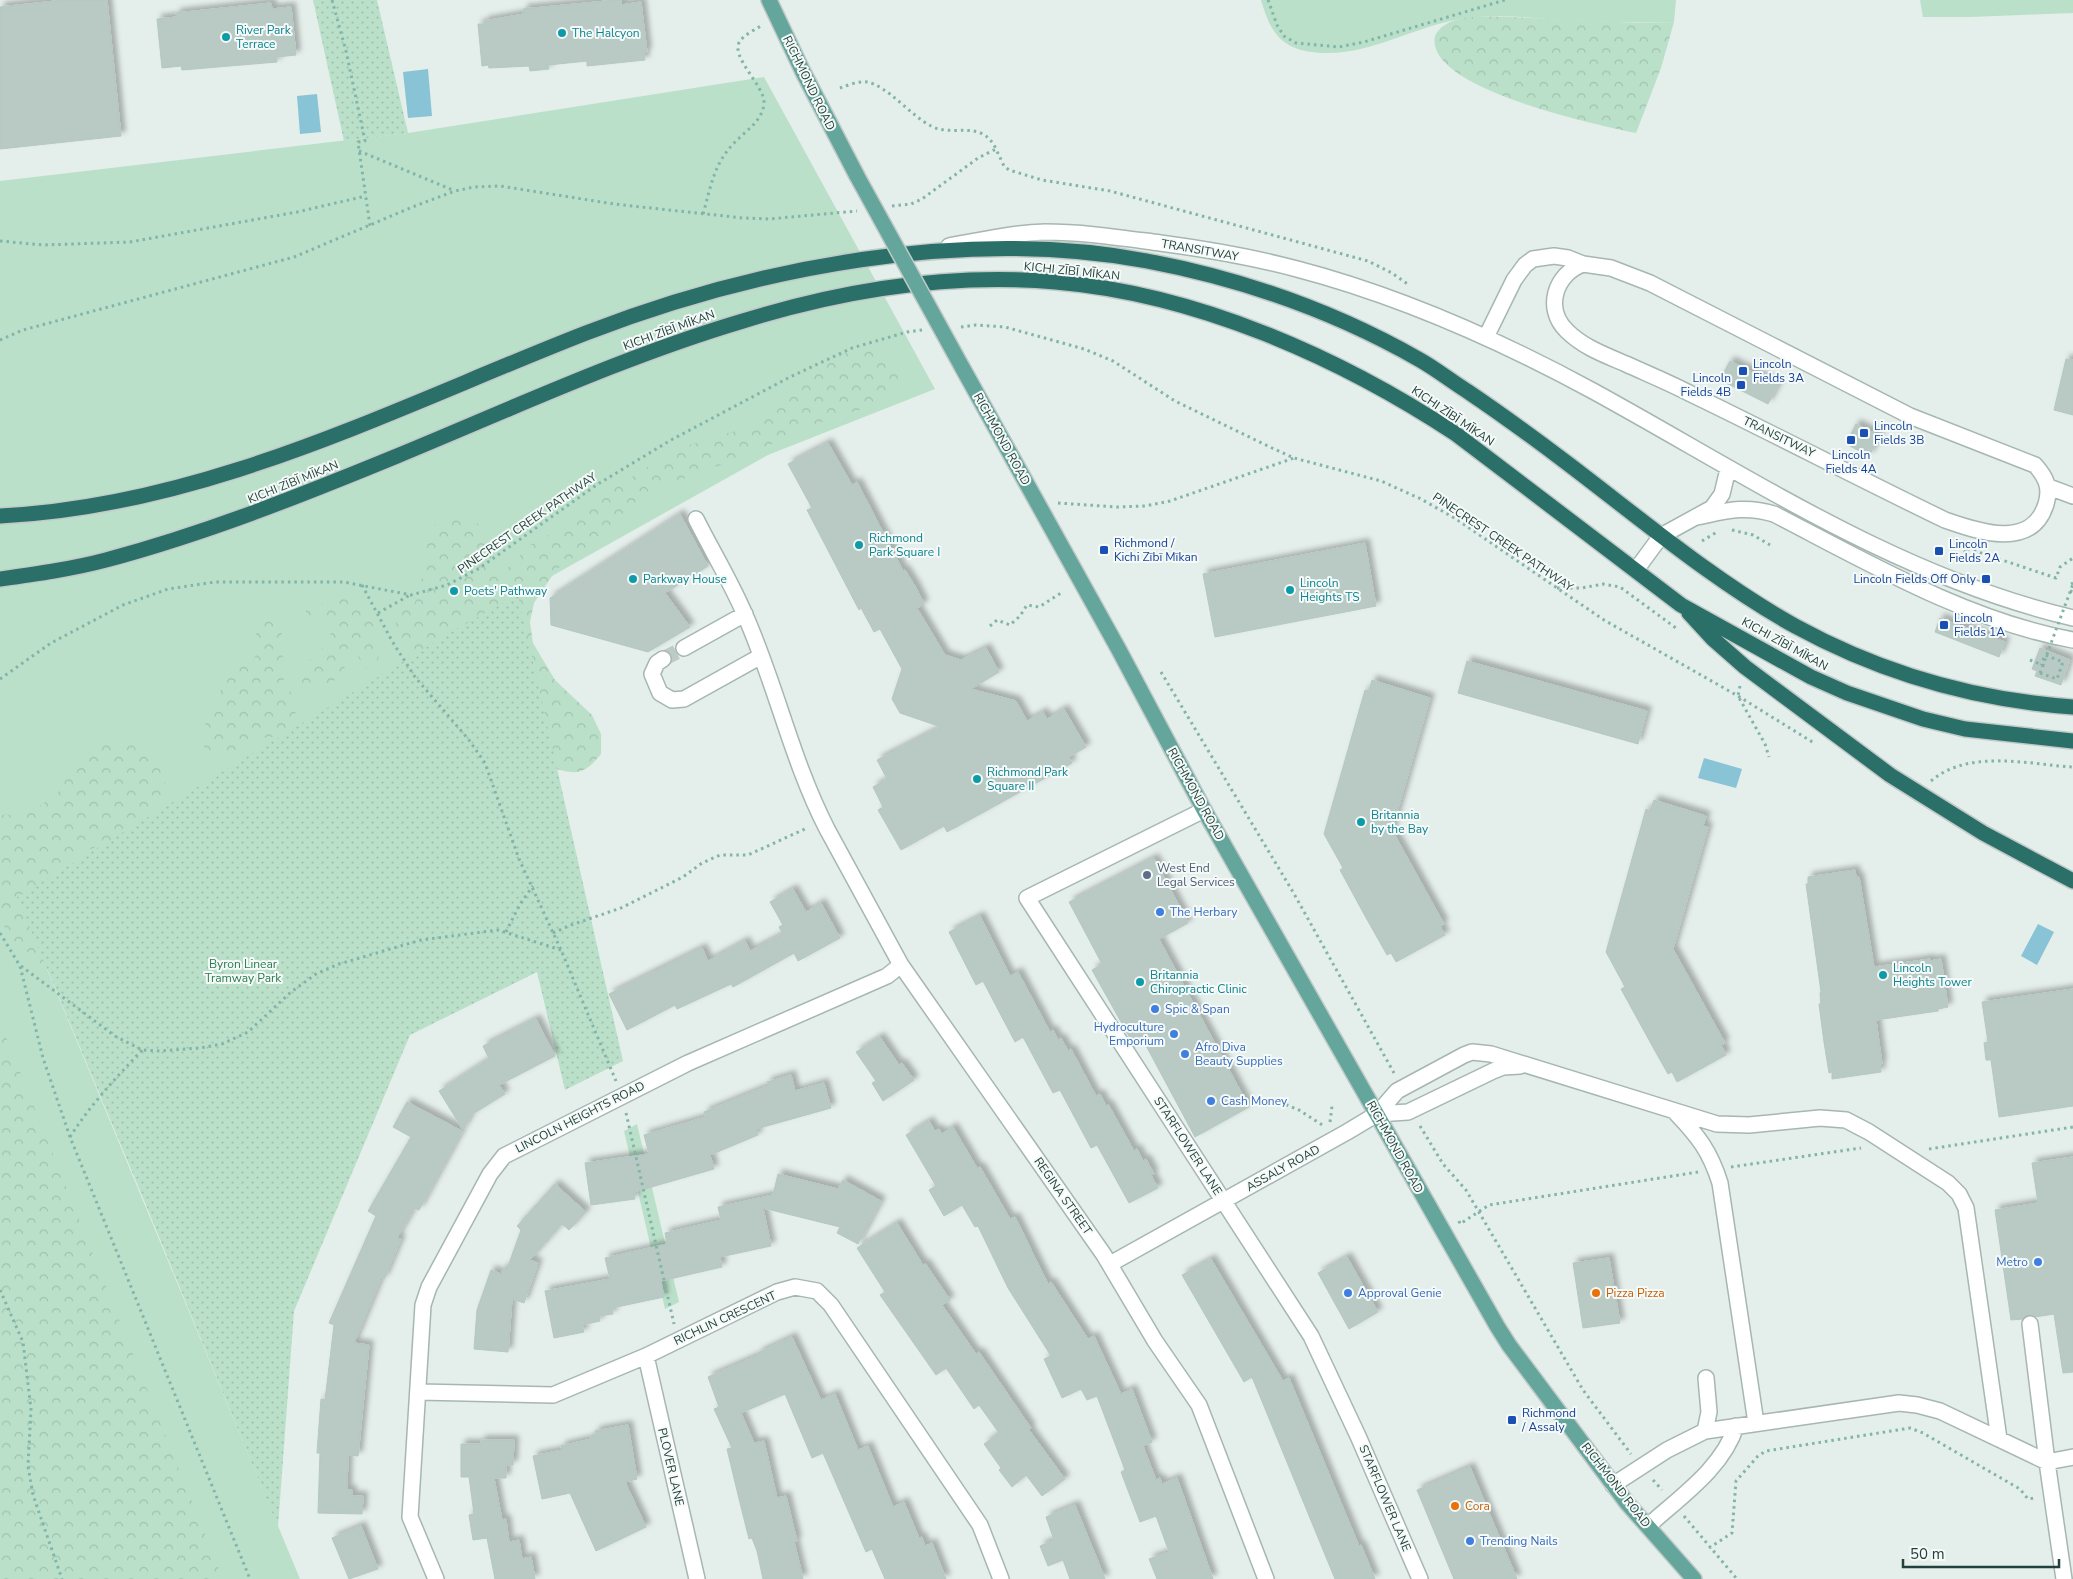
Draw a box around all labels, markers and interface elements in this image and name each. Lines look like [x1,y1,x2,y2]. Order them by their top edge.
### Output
place label: River Park Terrace [236,22,292,52]
place label: The Halcyon [572,25,640,41]
marker: The Halcyon [556,27,568,39]
marker: River Park Terrace [220,31,232,43]
street label: RICHMOND ROAD [779,33,839,133]
street label: TRANSITWAY [1160,235,1241,265]
street label: KICHI ZĪBĪ MĪKAN [1023,258,1121,284]
street label: KICHI ZĪBĪ MĪKAN [621,306,717,354]
place label: Lincoln Fields 3A [1753,356,1804,386]
marker: Lincoln Fields 3A [1737,365,1749,377]
place label: Lincoln Fields 4B [1681,370,1731,400]
marker: Lincoln Fields 4B [1735,379,1747,391]
street label: KICHI ZĪBĪ MĪKAN [1409,382,1497,450]
street label: RICHMOND ROAD [970,390,1034,488]
street label: TRANSITWAY [1740,413,1818,462]
place label: Lincoln Fields 3B [1874,418,1924,448]
marker: Lincoln Fields 3B [1858,427,1870,439]
marker: Lincoln Fields 4A [1845,434,1857,446]
place label: Lincoln Fields 4A [1825,447,1877,477]
street label: KICHI ZĪBĪ MĪKAN [245,457,341,507]
street label: PINECREST CREEK PATHWAY [454,468,600,577]
street label: PINECREST CREEK PATHWAY [1430,489,1577,596]
place label: Richmond Park Square I [869,530,940,560]
place label: Richmond / Kichi Zībī Mīkan [1114,535,1198,565]
place label: Lincoln Fields 2A [1949,536,2000,566]
marker: Richmond Park Square I [853,539,865,551]
marker: Richmond / Kichi Zībī Mīkan [1098,544,1110,556]
marker: Lincoln Fields 2A [1933,545,1945,557]
place label: Parkway House [643,571,727,587]
place label: Lincoln Fields Off Only [1854,571,1977,587]
marker: Parkway House [627,573,639,585]
marker: Lincoln Fields Off Only [1980,573,1992,585]
place label: Lincoln Heights TS [1300,575,1360,605]
place label: Poets' Pathway [464,583,548,599]
marker: Lincoln Heights TS [1284,584,1296,596]
marker: Poets' Pathway [448,585,460,597]
place label: Lincoln Fields 1A [1954,610,2005,640]
street label: KICHI ZĪBĪ MĪKAN [1739,614,1831,674]
marker: Lincoln Fields 1A [1938,619,1950,631]
street label: RICHMOND ROAD [1164,745,1228,843]
place label: Richmond Park Square II [987,764,1069,794]
marker: Richmond Park Square II [971,773,983,785]
place label: Britannia by the Bay [1371,807,1429,837]
marker: Britannia by the Bay [1355,816,1367,828]
place label: West End Legal Services [1157,860,1235,890]
marker: West End Legal Services [1141,869,1153,881]
place label: The Herbary [1170,904,1238,920]
marker: The Herbary [1154,906,1166,918]
park label: Byron Linear Tramway Park [205,956,282,986]
place label: Lincoln Heights Tower [1893,960,1972,990]
place label: Britannia Chiropractic Clinic [1150,967,1247,997]
marker: Lincoln Heights Tower [1877,969,1889,981]
marker: Britannia Chiropractic Clinic [1134,976,1146,988]
place label: Spic & Span [1165,1001,1230,1017]
marker: Spic & Span [1149,1003,1161,1015]
place label: Hydroculture Emporium [1094,1019,1164,1049]
marker: Hydroculture Emporium [1168,1028,1180,1040]
place label: Afro Diva Beauty Supplies [1195,1039,1283,1069]
marker: Afro Diva Beauty Supplies [1179,1048,1191,1060]
street label: LINCOLN HEIGHTS ROAD [513,1077,647,1157]
place label: Cash Money [1221,1093,1288,1109]
street label: STARFLOWER LANE [1150,1094,1226,1198]
marker: Cash Money [1205,1095,1217,1107]
street label: RICHMOND ROAD [1363,1098,1427,1196]
street label: ASSALY ROAD [1243,1141,1323,1195]
street label: REGINA STREET [1030,1154,1096,1238]
place label: Metro [1996,1254,2028,1270]
marker: Metro [2032,1256,2044,1268]
place label: Approval Genie [1358,1285,1442,1301]
place label: Pizza Pizza [1606,1285,1665,1301]
street label: RICHLIN CRESCENT [671,1287,780,1349]
marker: Approval Genie [1342,1287,1354,1299]
marker: Pizza Pizza [1590,1287,1602,1299]
place label: Richmond / Assaly [1521,1405,1576,1435]
marker: Richmond / Assaly [1506,1414,1518,1426]
street label: PLOVER LANE [654,1426,688,1508]
street label: RICHMOND ROAD [1578,1439,1654,1531]
street label: STARFLOWER LANE [1355,1442,1415,1554]
place label: Cora [1465,1498,1490,1514]
marker: Cora [1449,1500,1461,1512]
place label: Trending Nails [1480,1533,1558,1549]
marker: Trending Nails [1464,1535,1476,1547]
scale bar [1903,1536,2059,1568]
text: 50 m [1910,1544,1945,1564]

